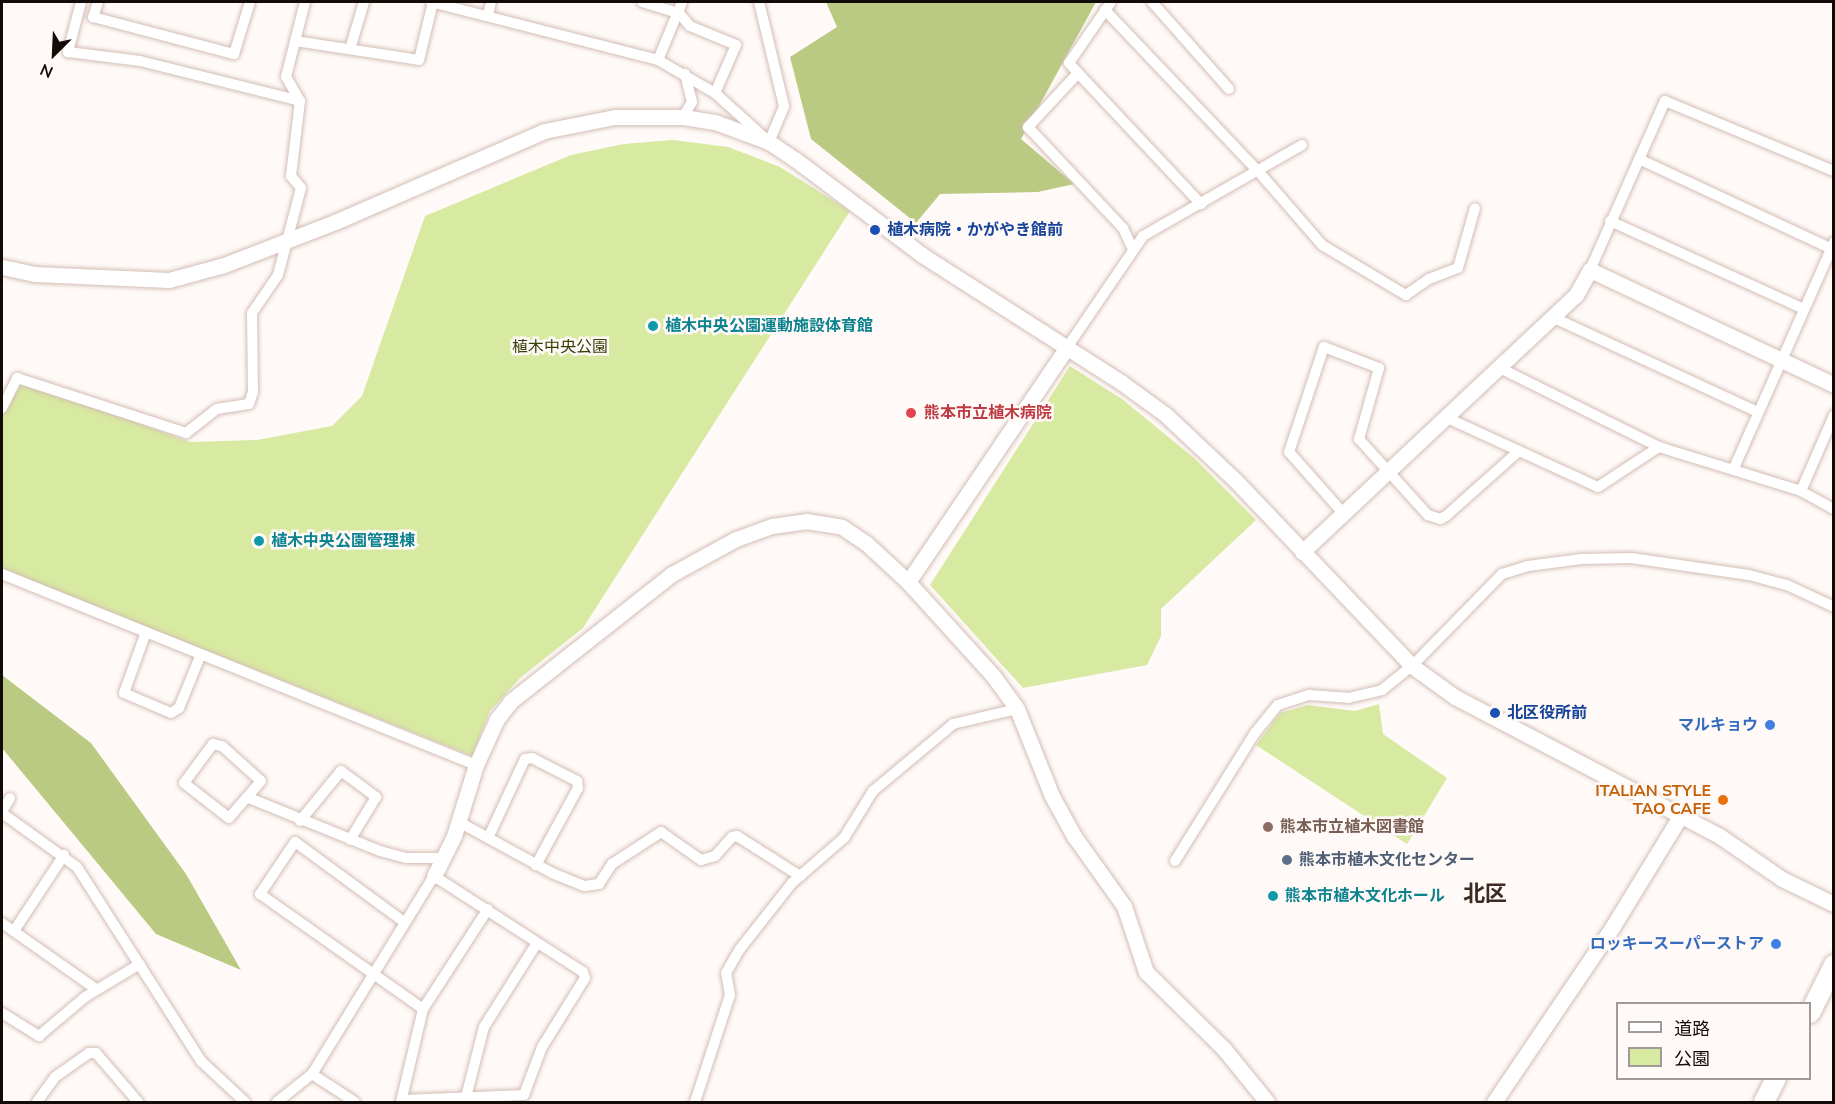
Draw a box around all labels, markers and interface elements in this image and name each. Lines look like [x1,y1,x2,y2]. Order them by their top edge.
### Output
north arrow [24,24,84,84]
text: N [37,58,57,83]
place label: 植木病院・かがやき館前 [887,220,1063,240]
marker: 植木病院・かがやき館前 [868,223,882,237]
place label: 植木中央公園運動施設体育館 [665,316,873,336]
marker: 植木中央公園運動施設体育館 [646,319,660,333]
park label: 植木中央公園 [512,337,608,357]
place label: 熊本市立植木病院 [924,403,1052,423]
marker: 熊本市立植木病院 [902,404,920,422]
place label: 植木中央公園管理棟 [271,531,415,551]
marker: 植木中央公園管理棟 [252,534,266,548]
place label: 北区役所前 [1507,703,1587,723]
marker: 北区役所前 [1488,706,1502,720]
place label: マルキョウ [1678,715,1758,735]
marker: マルキョウ [1763,718,1777,732]
place label: ITALIAN STYLE TAO CAFE [1595,781,1711,819]
marker: ITALIAN STYLE TAO CAFE [1716,793,1730,807]
place label: 熊本市立植木図書館 [1280,817,1424,837]
marker: 熊本市立植木図書館 [1261,820,1275,834]
place label: 熊本市植木文化センター [1299,850,1475,870]
marker: 熊本市植木文化センター [1280,853,1294,867]
district label: 北区 [1463,882,1507,908]
place label: 熊本市植木文化ホール [1285,886,1445,906]
marker: 熊本市植木文化ホール [1266,889,1280,903]
place label: ロッキースーパーストア [1588,934,1764,954]
marker: ロッキースーパーストア [1769,937,1783,951]
legend [1616,1002,1811,1080]
text: 道路 [1674,1017,1710,1041]
text: 公園 [1674,1047,1710,1071]

